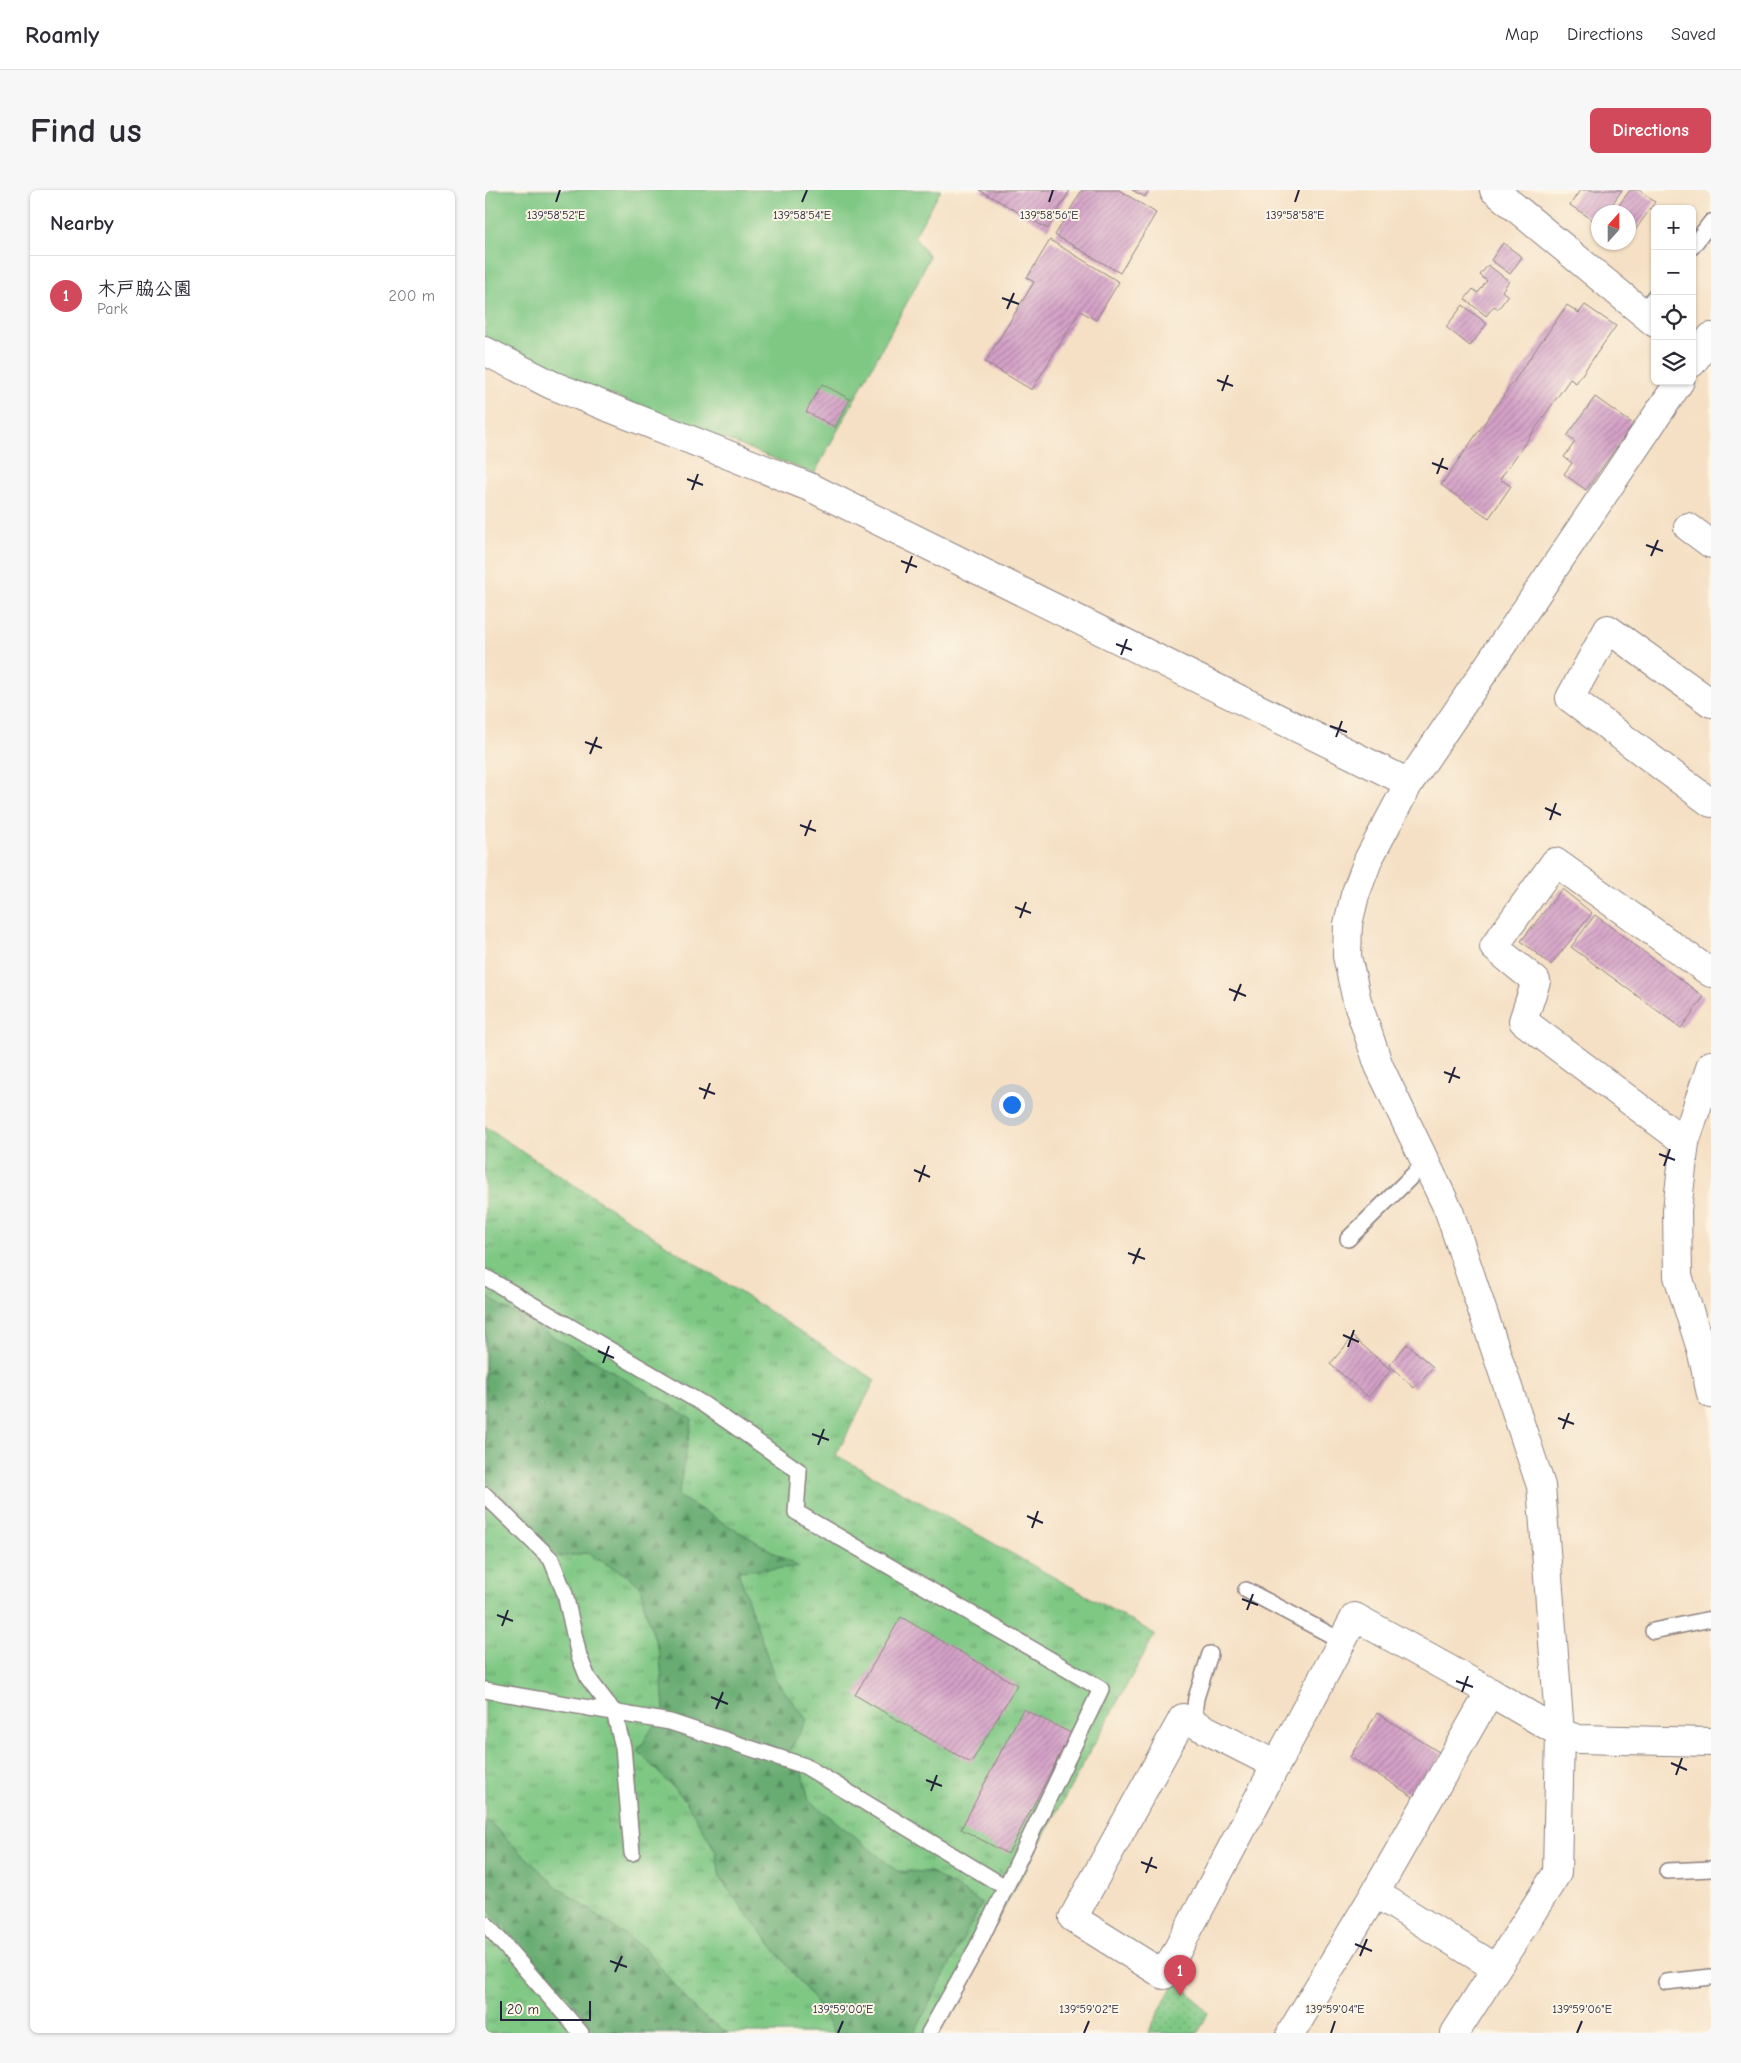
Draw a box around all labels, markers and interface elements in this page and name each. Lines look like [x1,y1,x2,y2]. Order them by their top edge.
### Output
text: Roamly [25,21,99,49]
text: Map [1505,24,1539,45]
text: Directions [1567,24,1643,45]
text: Saved [1671,24,1716,45]
button: Directions [1590,108,1711,153]
text: Find us [30,110,142,151]
north arrow [1591,205,1636,250]
map controls [1651,205,1696,385]
button: + [1651,205,1696,250]
text: 139°58'52"E [527,208,585,222]
text: 139°58'54"E [773,208,831,222]
text: 139°58'56"E [1020,208,1078,222]
text: 139°58'58"E [1266,208,1324,222]
text: Nearby [50,211,114,235]
button: − [1651,250,1696,295]
text: 木戸脇公園 [97,278,192,300]
text: 1 [63,287,69,305]
text: 200 m [389,287,435,305]
button: locate [1651,295,1696,340]
text: Park [97,300,128,318]
button: layers [1651,340,1696,385]
your location [999,1092,1025,1118]
pin: 1 [1164,1955,1196,1996]
scale bar [500,1998,591,2021]
text: 20 m [507,2001,539,2018]
text: 139°59'00"E [813,2002,873,2016]
text: 139°59'02"E [1059,2002,1119,2016]
text: 139°59'04"E [1305,2002,1365,2016]
text: 139°59'06"E [1552,2002,1612,2016]

